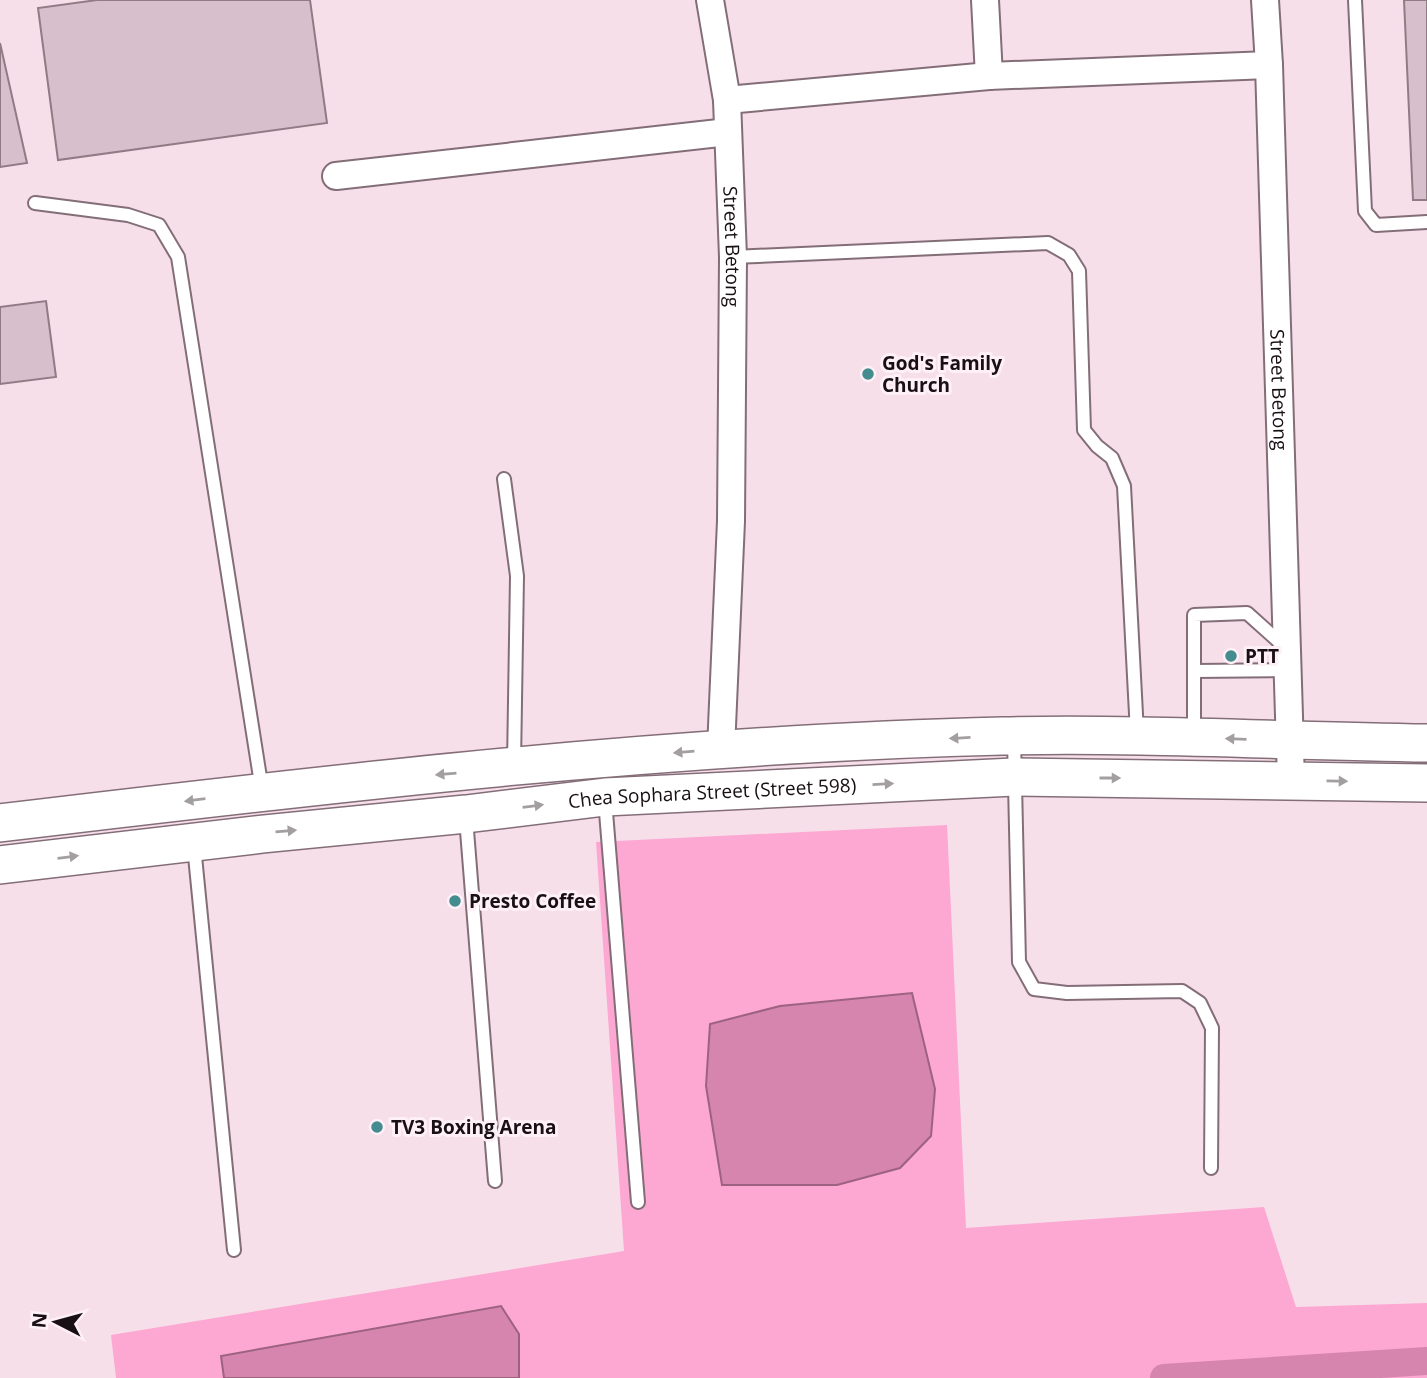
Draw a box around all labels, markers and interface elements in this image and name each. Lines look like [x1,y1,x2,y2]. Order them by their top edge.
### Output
street label: Street Betong [717,185,746,307]
street label: Street Betong [1264,329,1294,451]
place label: God's Family Church [882,350,1002,398]
marker: God's Family Church [860,366,876,382]
place label: PTT [1245,643,1279,669]
marker: PTT [1223,648,1239,664]
one-way arrow [949,733,971,744]
one-way arrow [1225,734,1247,745]
one-way arrow [673,747,695,758]
one-way arrow [435,769,457,780]
street label: Chea Sophara Street (Street 598) [567,772,857,814]
one-way arrow [1099,772,1121,784]
one-way arrow [1327,776,1349,787]
one-way arrow [872,778,894,789]
one-way arrow [184,794,206,805]
one-way arrow [523,800,545,811]
one-way arrow [275,826,297,837]
one-way arrow [57,851,79,862]
place label: Presto Coffee [469,888,596,914]
marker: Presto Coffee [447,893,463,909]
place label: TV3 Boxing Arena [391,1114,557,1140]
marker: TV3 Boxing Arena [369,1119,385,1135]
north arrow [21,1287,91,1357]
text: N [25,1311,53,1329]

